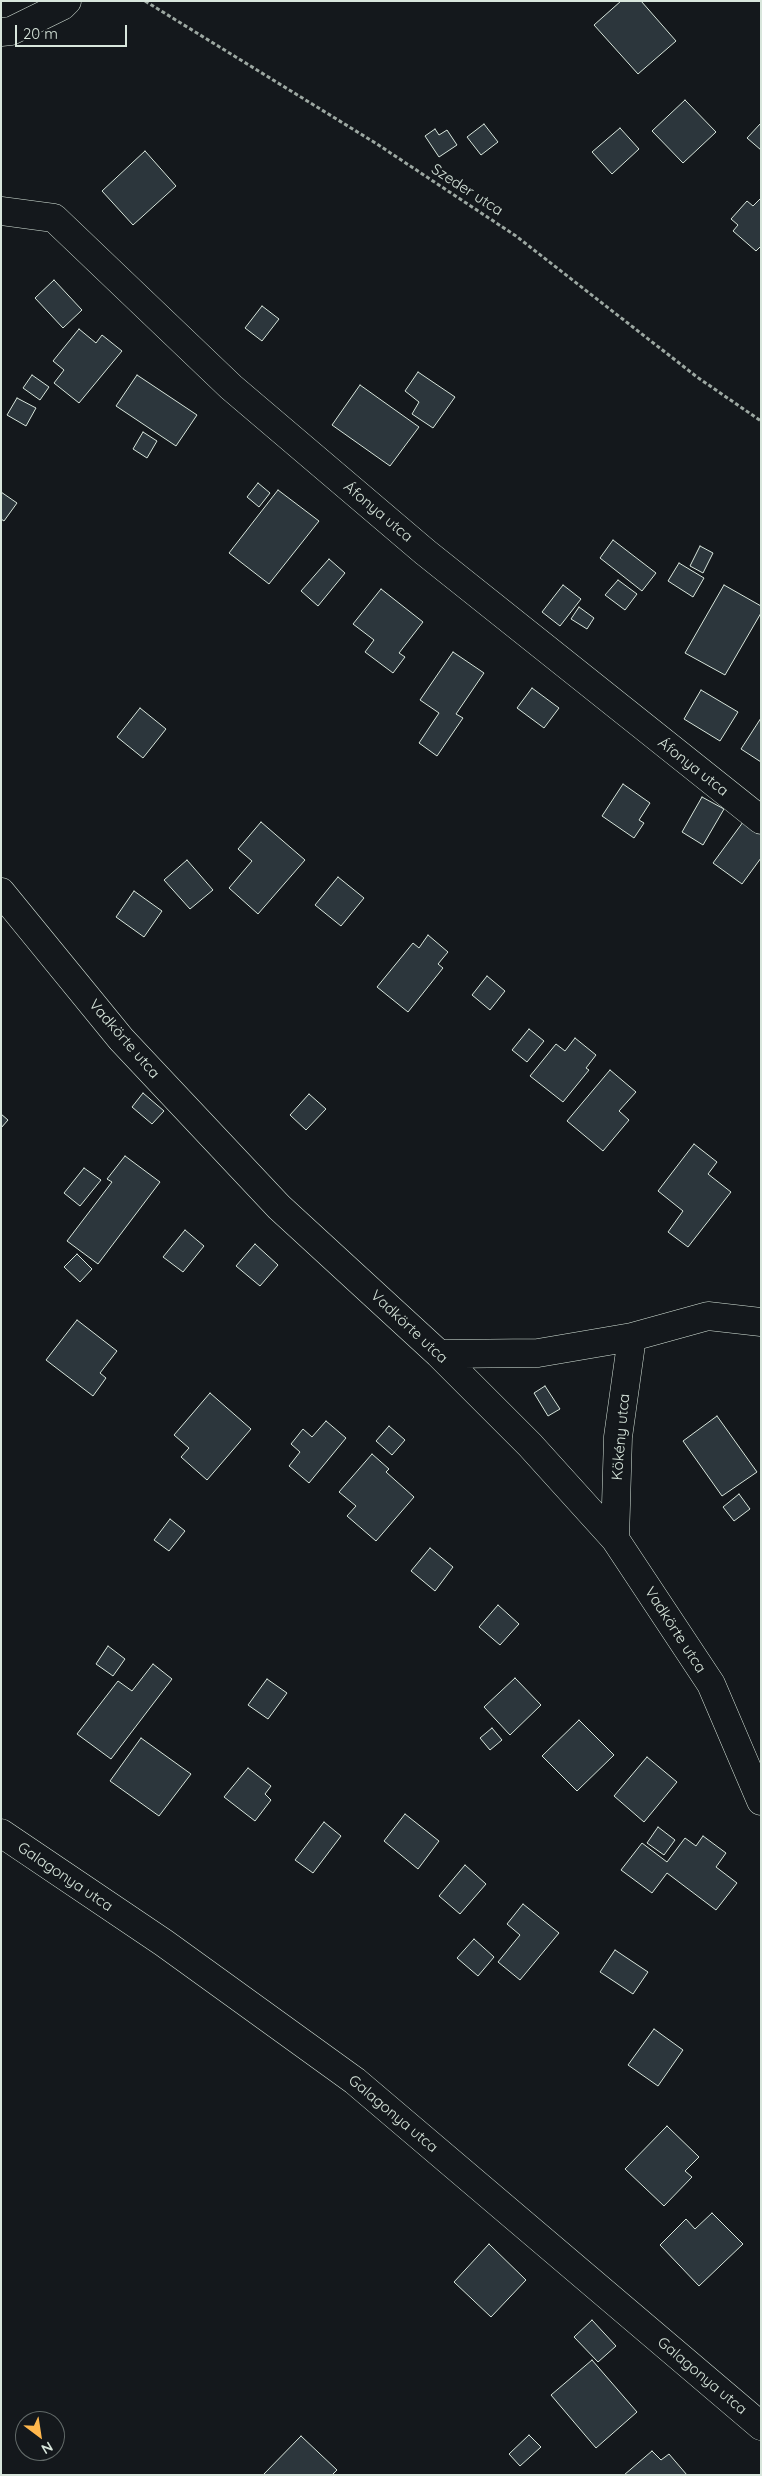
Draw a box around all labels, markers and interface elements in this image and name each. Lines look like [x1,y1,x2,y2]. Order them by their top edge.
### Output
scale bar [18,15,130,47]
text: 20 m [23,24,58,43]
street label: Szeder utca [428,160,506,220]
street label: Áfonya utca [340,478,416,546]
street label: Áfonya utca [654,734,732,800]
street label: Vadkörte utca [85,996,163,1082]
street label: Vadkörte utca [367,1287,451,1367]
street label: Kökény utca [608,1393,634,1481]
street label: Vadkörte utca [641,1584,709,1676]
street label: Galagonya utca [14,1838,116,1916]
street label: Galagonya utca [345,2071,441,2157]
street label: Galagonya utca [654,2333,750,2419]
north arrow [15,2411,65,2461]
text: N [38,2438,56,2458]

